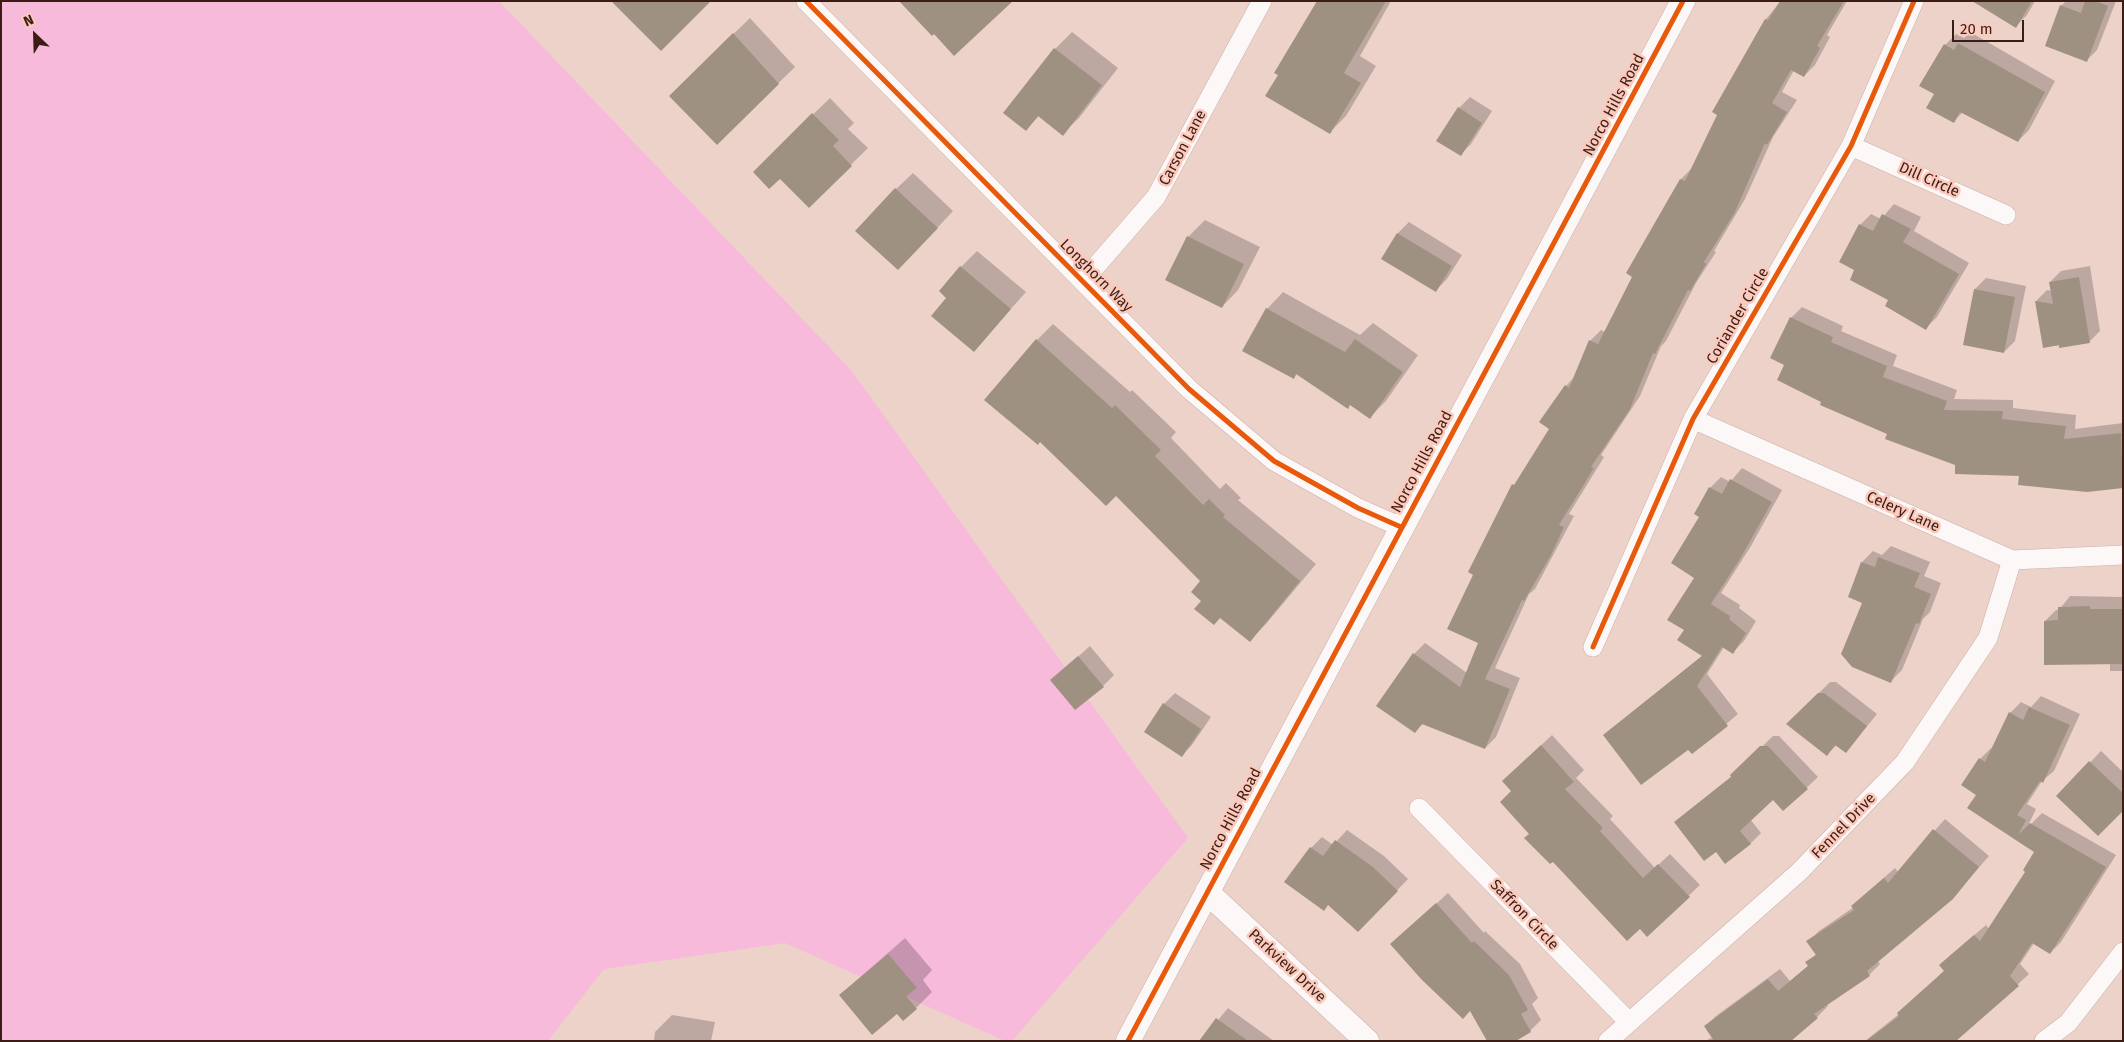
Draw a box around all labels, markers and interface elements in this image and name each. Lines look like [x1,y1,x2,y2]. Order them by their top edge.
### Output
north arrow [10,10,60,60]
scale bar [1954,10,2026,42]
text: N [21,11,36,30]
text: 20 m [1960,20,1993,38]
street label: Norco Hills Road [1580,51,1648,159]
street label: Carson Lane [1156,107,1210,189]
street label: Dill Circle [1896,159,1962,201]
street label: Longhorn Way [1056,236,1136,316]
street label: Coriander Circle [1703,265,1773,367]
street label: Norco Hills Road [1388,408,1456,516]
street label: Celery Lane [1864,488,1942,536]
street label: Norco Hills Road [1197,765,1265,873]
street label: Fennel Drive [1808,789,1880,863]
street label: Saffron Circle [1486,876,1562,954]
street label: Parkview Drive [1245,926,1329,1006]

